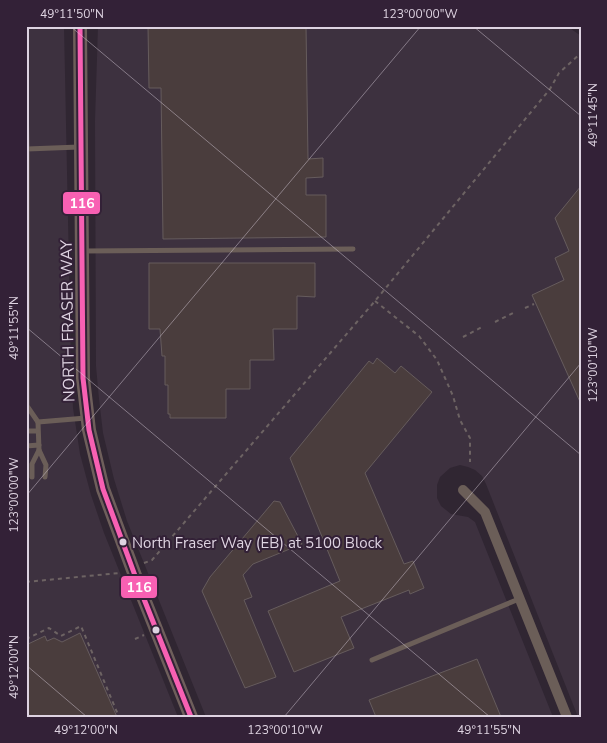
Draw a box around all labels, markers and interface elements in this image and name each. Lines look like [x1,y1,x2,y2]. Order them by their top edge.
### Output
text: 49°11'50"N [40,6,104,22]
text: 123°00'00"W [382,6,458,22]
text: 49°11'45"N [585,83,601,147]
line badge: 116 [62,191,101,215]
text: 116 [69,194,95,213]
street label: NORTH FRASER WAY [56,239,80,402]
text: 49°11'55"N [6,296,22,360]
text: 123°00'10"W [585,327,601,403]
text: 123°00'00"W [6,457,22,533]
place label: North Fraser Way (EB) at 5100 Block [132,533,383,553]
marker: North Fraser Way (EB) at 5100 Block [118,537,128,547]
line badge: 116 [120,575,158,599]
text: 116 [126,578,152,597]
unlabelled marker [151,625,161,635]
text: 49°12'00"N [6,635,22,699]
text: 49°12'00"N [54,722,118,738]
text: 123°00'10"W [247,722,323,738]
text: 49°11'55"N [457,722,521,738]

